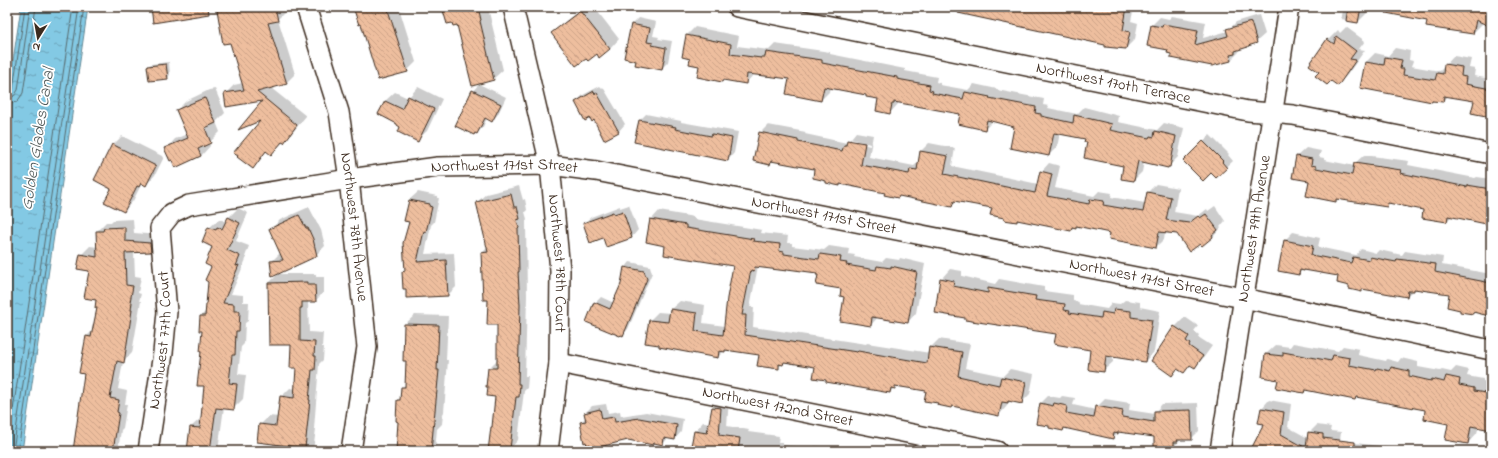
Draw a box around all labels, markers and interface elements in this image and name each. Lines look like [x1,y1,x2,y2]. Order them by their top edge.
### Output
north arrow [18,18,58,58]
text: N [31,38,41,55]
street label: Northwest 170th Terrace [1034,56,1193,111]
water label: Golden Glades Canal [14,64,62,212]
street label: Northwest 78th Avenue [333,151,374,304]
street label: Northwest 171st Street [429,153,580,181]
street label: Northwest 79th Avenue [1231,153,1278,304]
street label: Northwest 171st Street [749,190,899,242]
street label: Northwest 78th Court [541,193,572,333]
street label: Northwest 171st Street [1067,252,1217,304]
street label: Northwest 77th Court [143,269,179,411]
street label: Northwest 172nd Street [700,380,856,434]

